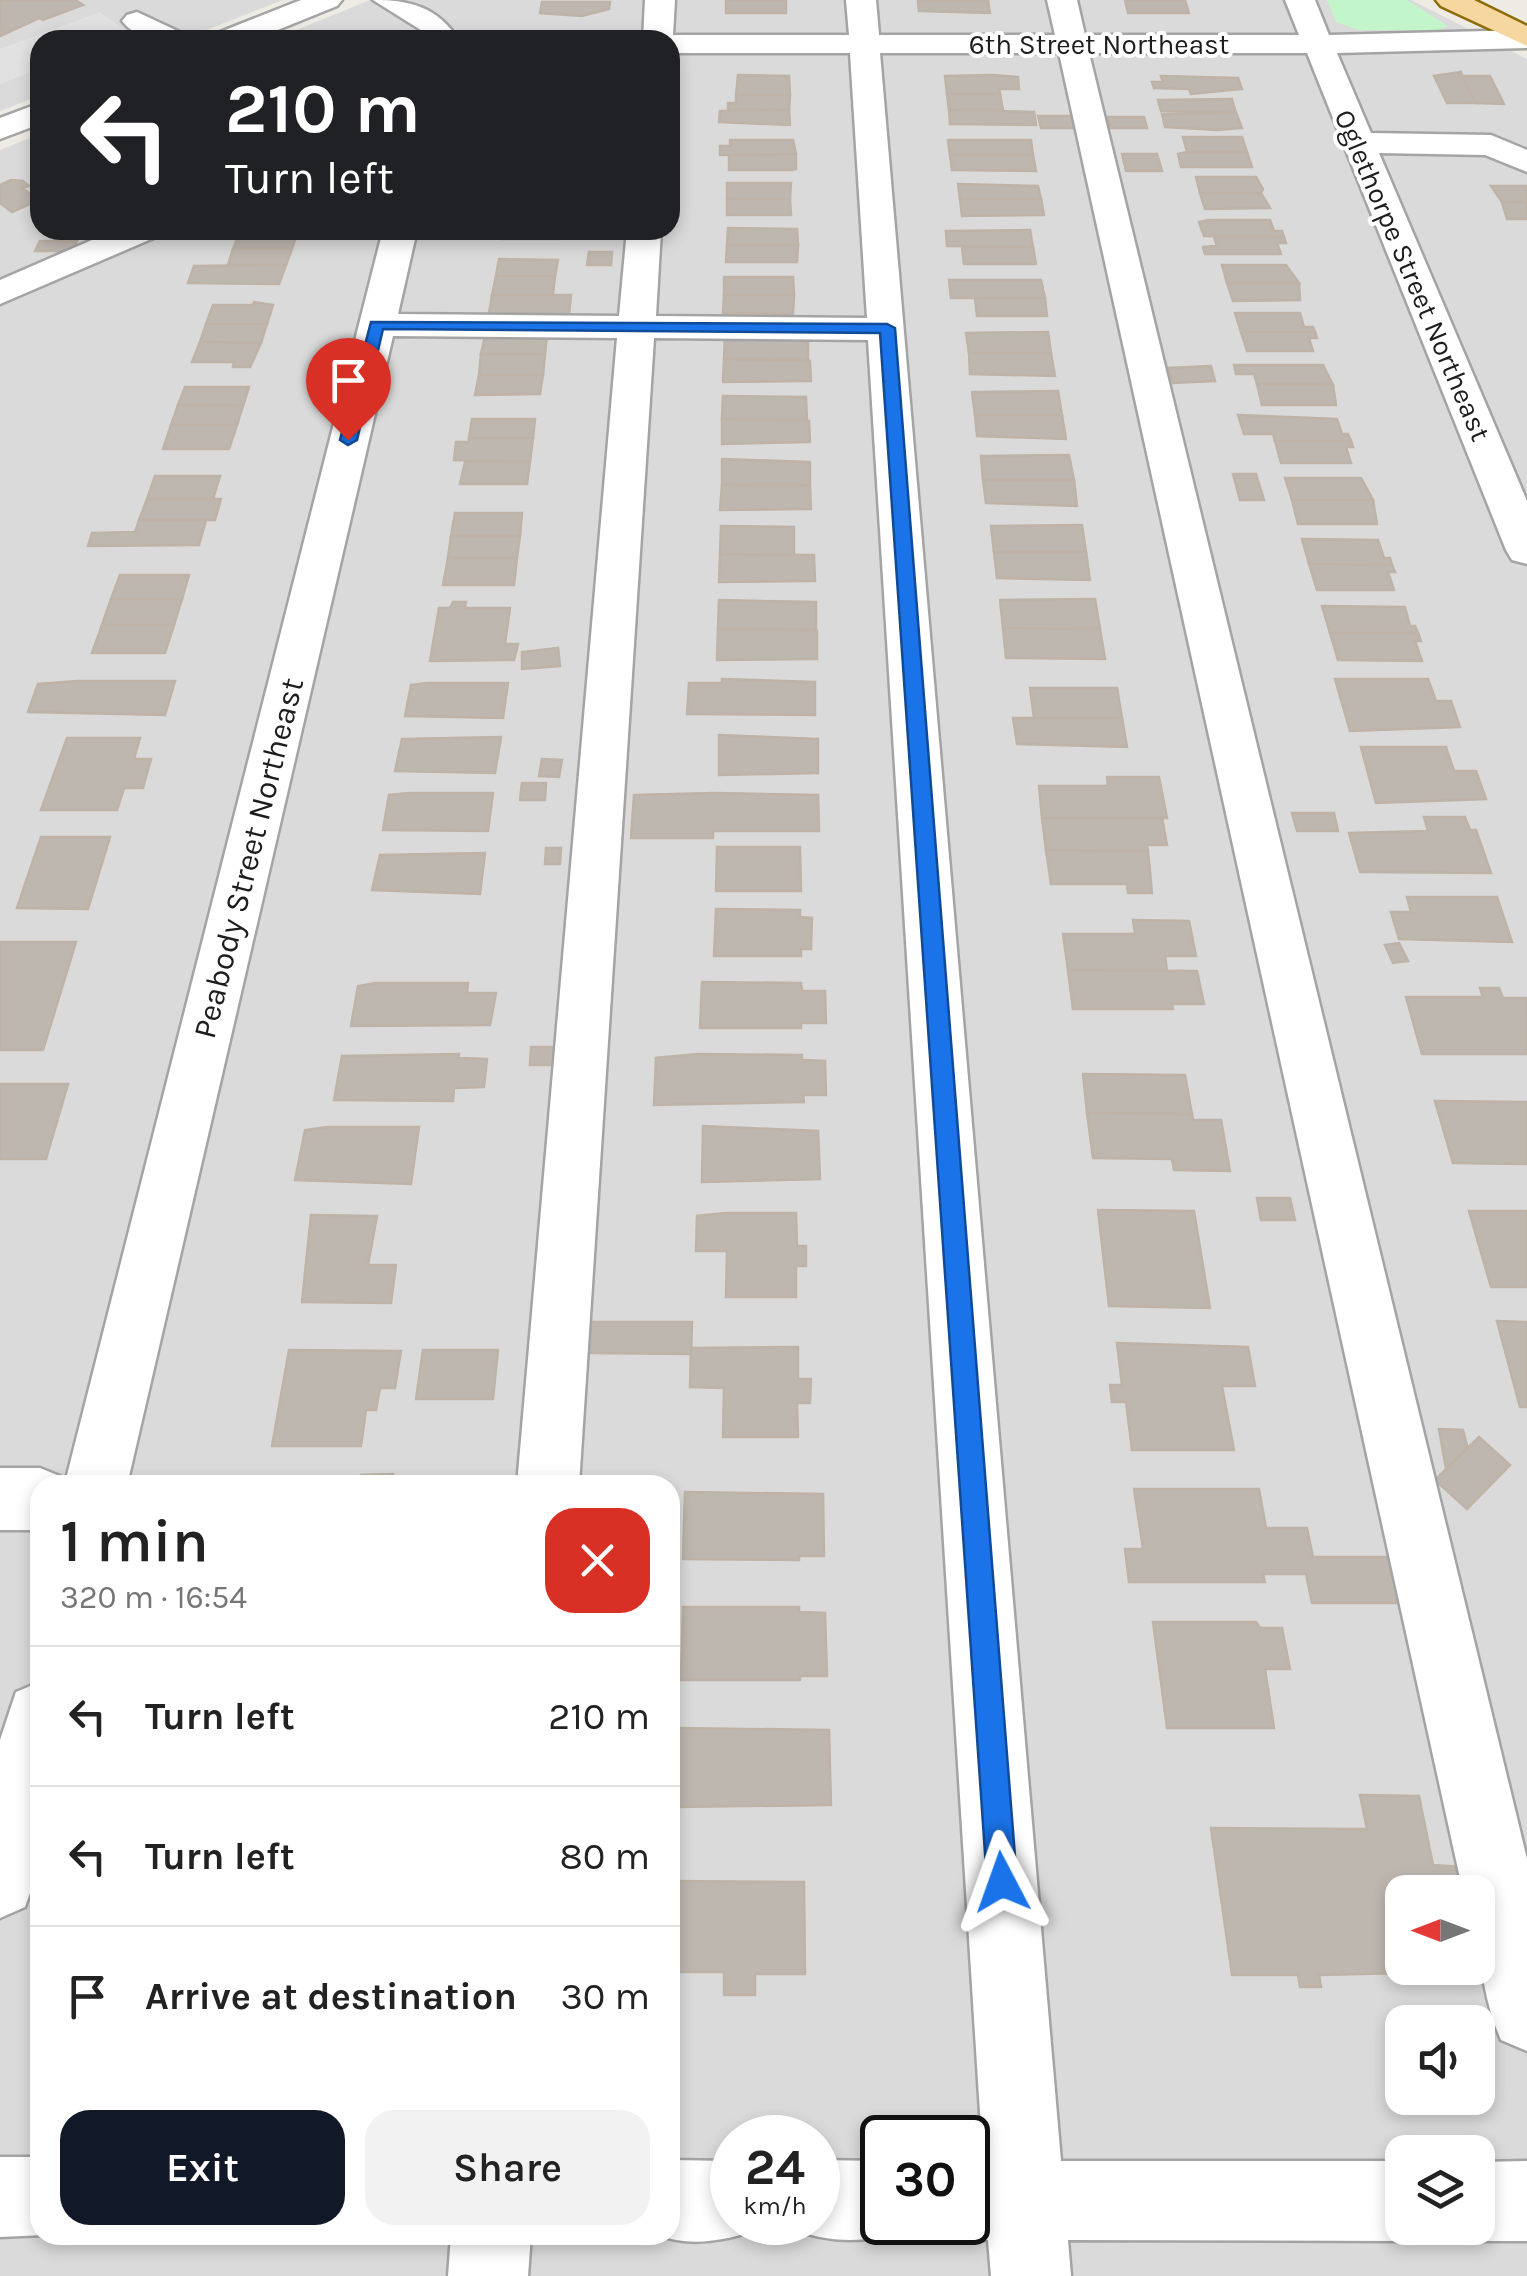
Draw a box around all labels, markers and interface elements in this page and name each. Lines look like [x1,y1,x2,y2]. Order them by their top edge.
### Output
street label: 6th Street Northeast [969,28,1229,61]
text: 210 m [225,68,421,150]
icon: left [60,70,190,200]
street label: Oglethorpe Street Northeast [1328,104,1497,446]
text: Turn left [225,152,394,204]
pin [306,338,391,441]
icon: arrive [321,353,376,408]
street label: Peabody Street Northeast [186,674,311,1042]
text: 1 min [60,1506,209,1576]
button: close [545,1508,650,1613]
text: 320 m · 16:54 [60,1579,247,1616]
icon: left [60,1689,115,1744]
text: Turn left [145,1694,295,1739]
text: 210 m [548,1694,650,1739]
icon: left [60,1829,115,1884]
position arrow [950,1830,1054,1934]
text: Turn left [145,1834,295,1879]
text: 80 m [560,1834,650,1879]
north arrow [1385,1875,1495,1985]
map controls [1385,1875,1495,2245]
icon: arrive [60,1969,115,2024]
text: Arrive at destination [145,1974,517,2019]
text: 30 m [560,1974,650,2019]
button: sound [1385,2005,1495,2115]
button: Exit [60,2110,345,2225]
button: Share [365,2110,650,2225]
speed limit sign: 30 [860,2115,990,2245]
button: layers [1385,2135,1495,2245]
text: 24 [745,2138,805,2197]
text: km/h [743,2191,807,2220]

